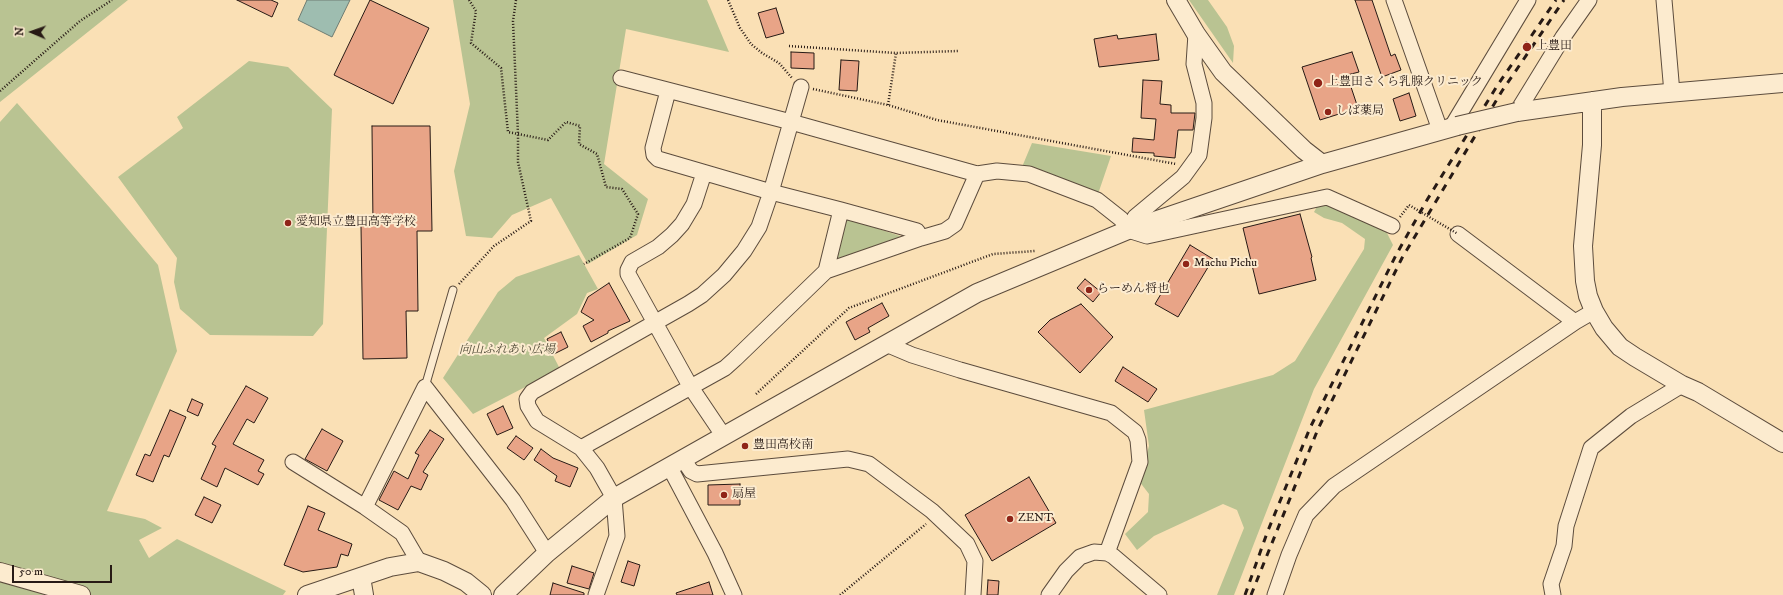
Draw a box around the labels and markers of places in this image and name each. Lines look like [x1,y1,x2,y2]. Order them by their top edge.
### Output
place label: 上豊田 [1536,40,1572,54]
marker: 上豊田 [1521,41,1533,53]
place label: 上豊田さくら乳腺クリニック [1327,76,1483,90]
marker: 上豊田さくら乳腺クリニック [1312,77,1324,89]
place label: しば薬局 [1336,105,1384,119]
marker: しば薬局 [1323,107,1333,117]
place label: 愛知県立豊田高等学校 [296,216,416,230]
marker: 愛知県立豊田高等学校 [283,218,293,228]
place label: Machu Pichu [1194,257,1257,271]
marker: Machu Pichu [1181,259,1191,269]
place label: らーめん将也 [1097,283,1169,297]
marker: らーめん将也 [1084,285,1094,295]
place label: 豊田高校南 [753,439,813,453]
marker: 豊田高校南 [740,441,750,451]
place label: 扇屋 [732,488,756,502]
marker: 扇屋 [719,490,729,500]
place label: ZENT [1018,512,1053,526]
marker: ZENT [1005,514,1015,524]

